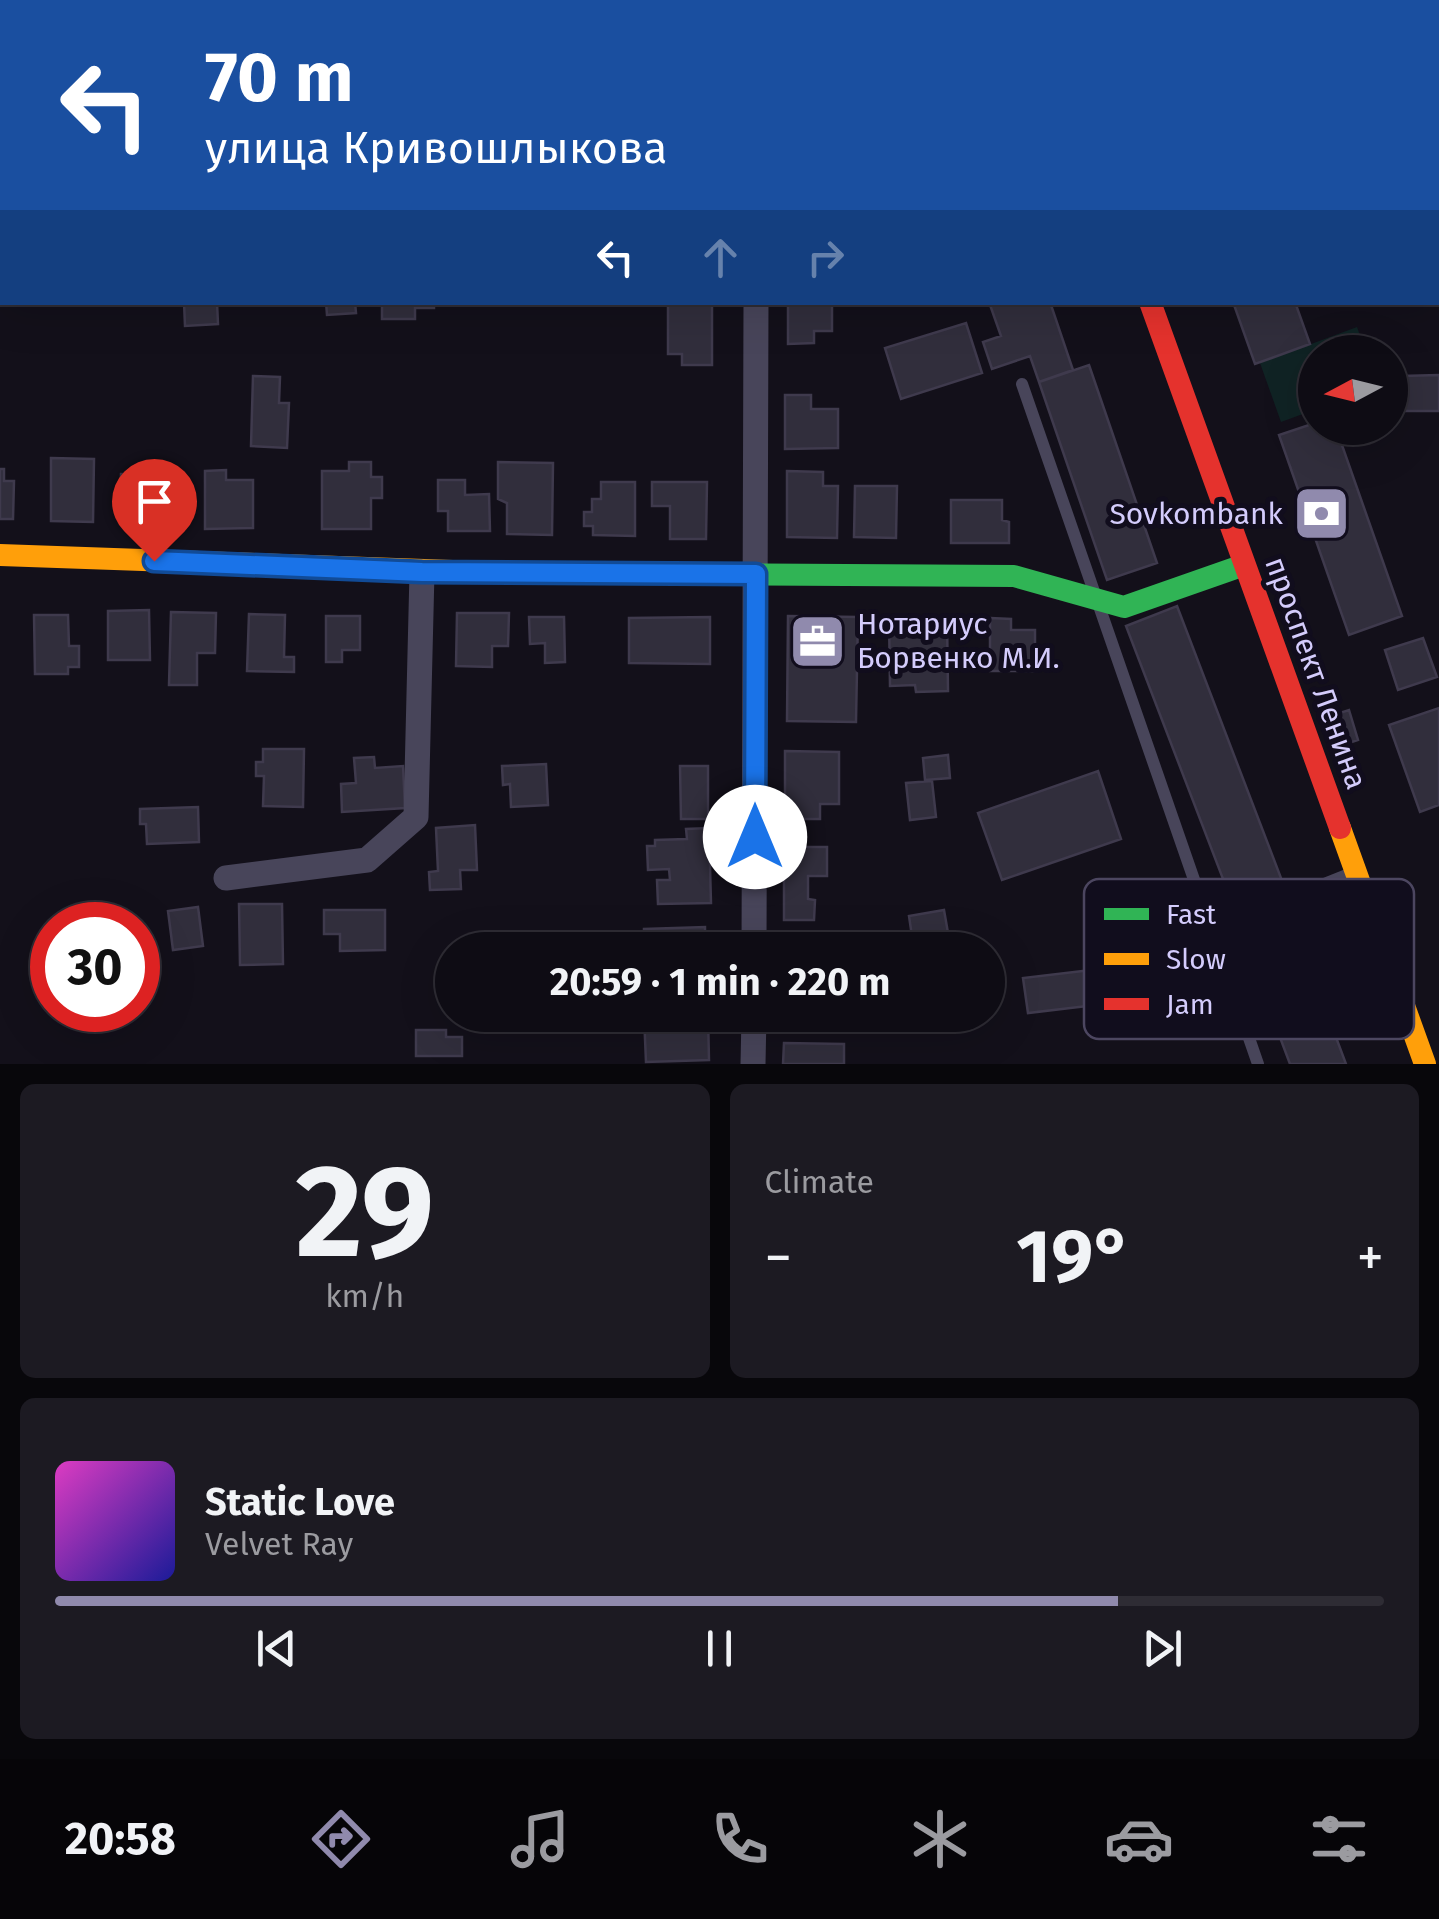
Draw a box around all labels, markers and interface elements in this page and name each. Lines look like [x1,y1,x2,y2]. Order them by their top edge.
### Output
text: 70 m [205,36,354,120]
icon: left [40,40,170,170]
text: улица Кривошлыкова [205,121,667,175]
icon: left [588,230,643,285]
icon: ahead [693,230,748,285]
icon: right [798,230,853,285]
north arrow [1298,335,1408,445]
map controls [1298,335,1408,445]
pin [112,459,197,562]
icon: arrive [127,474,182,529]
bank icon: Sovkombank [1292,484,1352,544]
place label: Sovkombank [1109,496,1284,532]
street label: проспект Ленина [1257,552,1375,794]
place label: Нотариус Борвенко М.И. [857,606,1060,676]
office icon: Нотариус Борвенко М.И. [788,611,848,671]
position arrow [703,785,807,889]
legend [1084,879,1414,1039]
text: Fast [1166,898,1217,931]
speed limit sign: 30 [30,902,160,1032]
text: Slow [1166,943,1226,976]
text: 20:59 · 1 min · 220 m [550,959,890,1005]
text: Jam [1166,988,1214,1021]
text: 29 [295,1134,434,1290]
text: Climate [765,1163,874,1201]
text: 19° [1016,1212,1132,1302]
text: − [765,1225,792,1291]
text: + [1357,1225,1384,1291]
text: km/h [325,1277,404,1315]
text: Static Love [205,1479,395,1525]
text: Velvet Ray [205,1525,353,1563]
icon: previous [249,1621,304,1676]
icon: pause [692,1621,747,1676]
icon: next [1135,1621,1190,1676]
icon: directions [306,1804,376,1874]
icon: music [505,1804,575,1874]
icon: phone [705,1804,775,1874]
icon: climate [905,1804,975,1874]
icon: car [1104,1804,1174,1874]
icon: filters [1304,1804,1374,1874]
text: 20:58 [65,1812,176,1866]

